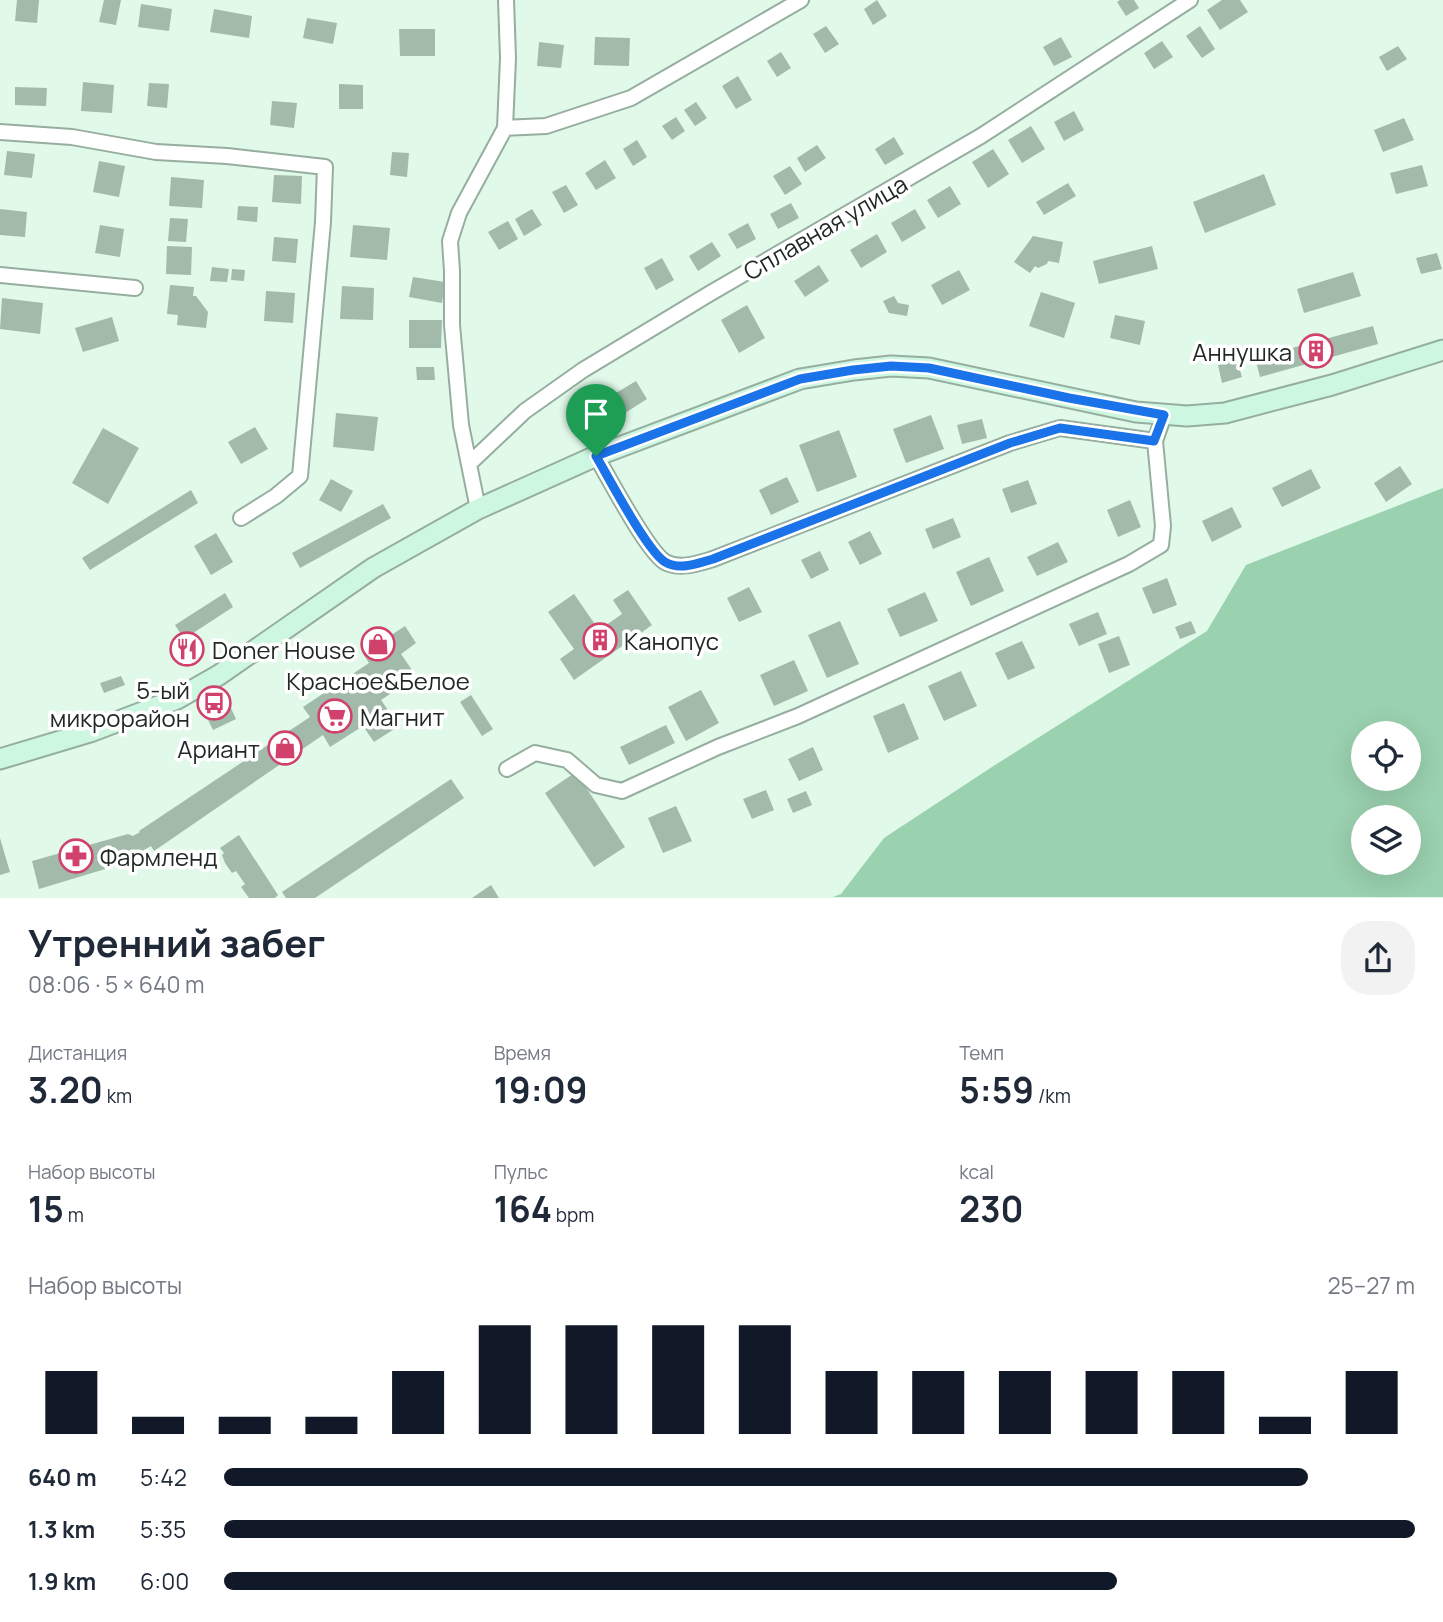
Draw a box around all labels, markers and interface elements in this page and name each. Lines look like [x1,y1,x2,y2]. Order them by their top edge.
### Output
street label: Сплавная улица [737,167,913,287]
building icon: Аннушка [1297,332,1335,370]
place label: Аннушка [1192,335,1292,368]
pin [566,384,626,456]
icon: arrive [577,395,615,433]
building icon: Канопус [581,621,619,659]
place label: Канопус [624,624,719,657]
shop icon: Красное&Белое [359,625,397,663]
restaurant icon: Doner House [168,630,206,668]
place label: Doner House [212,633,355,666]
place label: Красное&Белое [286,664,470,697]
place label: 5-ый микрорайон [50,673,190,734]
bus stop icon: 5-ый микрорайон [195,684,233,722]
supermarket icon: Магнит [316,697,354,735]
place label: Магнит [360,700,445,733]
map controls [1351,721,1421,875]
button: locate [1351,721,1421,791]
shop icon: Ариант [266,729,304,767]
place label: Ариант [177,732,260,765]
button: layers [1351,805,1421,875]
pharmacy icon: Фармленд [57,837,95,875]
place label: Фармленд [100,840,218,873]
text: Утренний забег [28,916,325,968]
button: share [1341,921,1415,995]
text: 08:06 · 5 × 640 m [28,968,205,1000]
text: Дистанция [28,1040,127,1066]
text: Время [494,1040,551,1066]
text: Темп [959,1040,1004,1066]
text: 3.20 [28,1066,103,1114]
text: 19:09 [494,1066,588,1114]
text: 5:59 [959,1066,1034,1114]
text: km [103,1083,132,1109]
text: /km [1034,1083,1071,1109]
text: Набор высоты [28,1159,155,1185]
text: Пульс [494,1159,548,1185]
text: kcal [959,1159,994,1185]
text: 15 [28,1185,64,1233]
text: 164 [494,1185,552,1233]
text: 230 [959,1185,1024,1233]
text: m [64,1202,84,1228]
text: bpm [552,1202,594,1228]
text: Набор высоты [28,1269,182,1301]
text: 25–27 m [1327,1269,1415,1301]
text: 640 m [28,1461,97,1493]
text: 5:42 [140,1461,187,1493]
text: 1.3 km [28,1513,95,1545]
text: 5:35 [140,1513,186,1545]
text: 1.9 km [28,1565,96,1597]
text: 6:00 [140,1565,189,1597]

